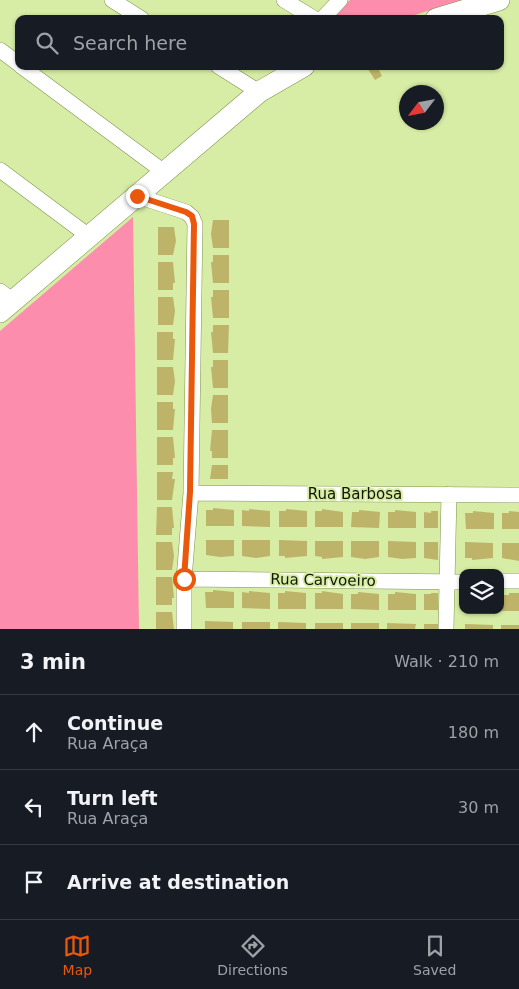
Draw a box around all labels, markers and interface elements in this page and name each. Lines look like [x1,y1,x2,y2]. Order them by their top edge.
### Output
search box [15,15,504,70]
icon: search [33,29,61,57]
text: Search here [73,32,187,54]
north arrow [399,85,444,130]
route end [126,185,149,208]
street label: Rua Barbosa [308,485,402,503]
route start [173,568,196,591]
map controls [459,569,504,614]
button: layers [459,569,504,614]
street label: Rua Carvoeiro [270,570,376,590]
text: 3 min [20,650,86,674]
text: Walk · 210 m [394,652,499,671]
text: Continue [67,712,163,734]
icon: ahead [20,718,48,746]
text: 180 m [448,723,499,742]
text: Rua Araça [67,734,148,753]
text: Turn left [67,787,158,809]
icon: left [20,793,48,821]
text: 30 m [458,798,499,817]
text: Rua Araça [67,809,148,828]
icon: arrive [20,868,48,896]
text: Arrive at destination [67,871,289,893]
tab: Map [63,932,92,978]
tab: Directions [217,932,288,978]
tab: Saved [413,932,456,978]

